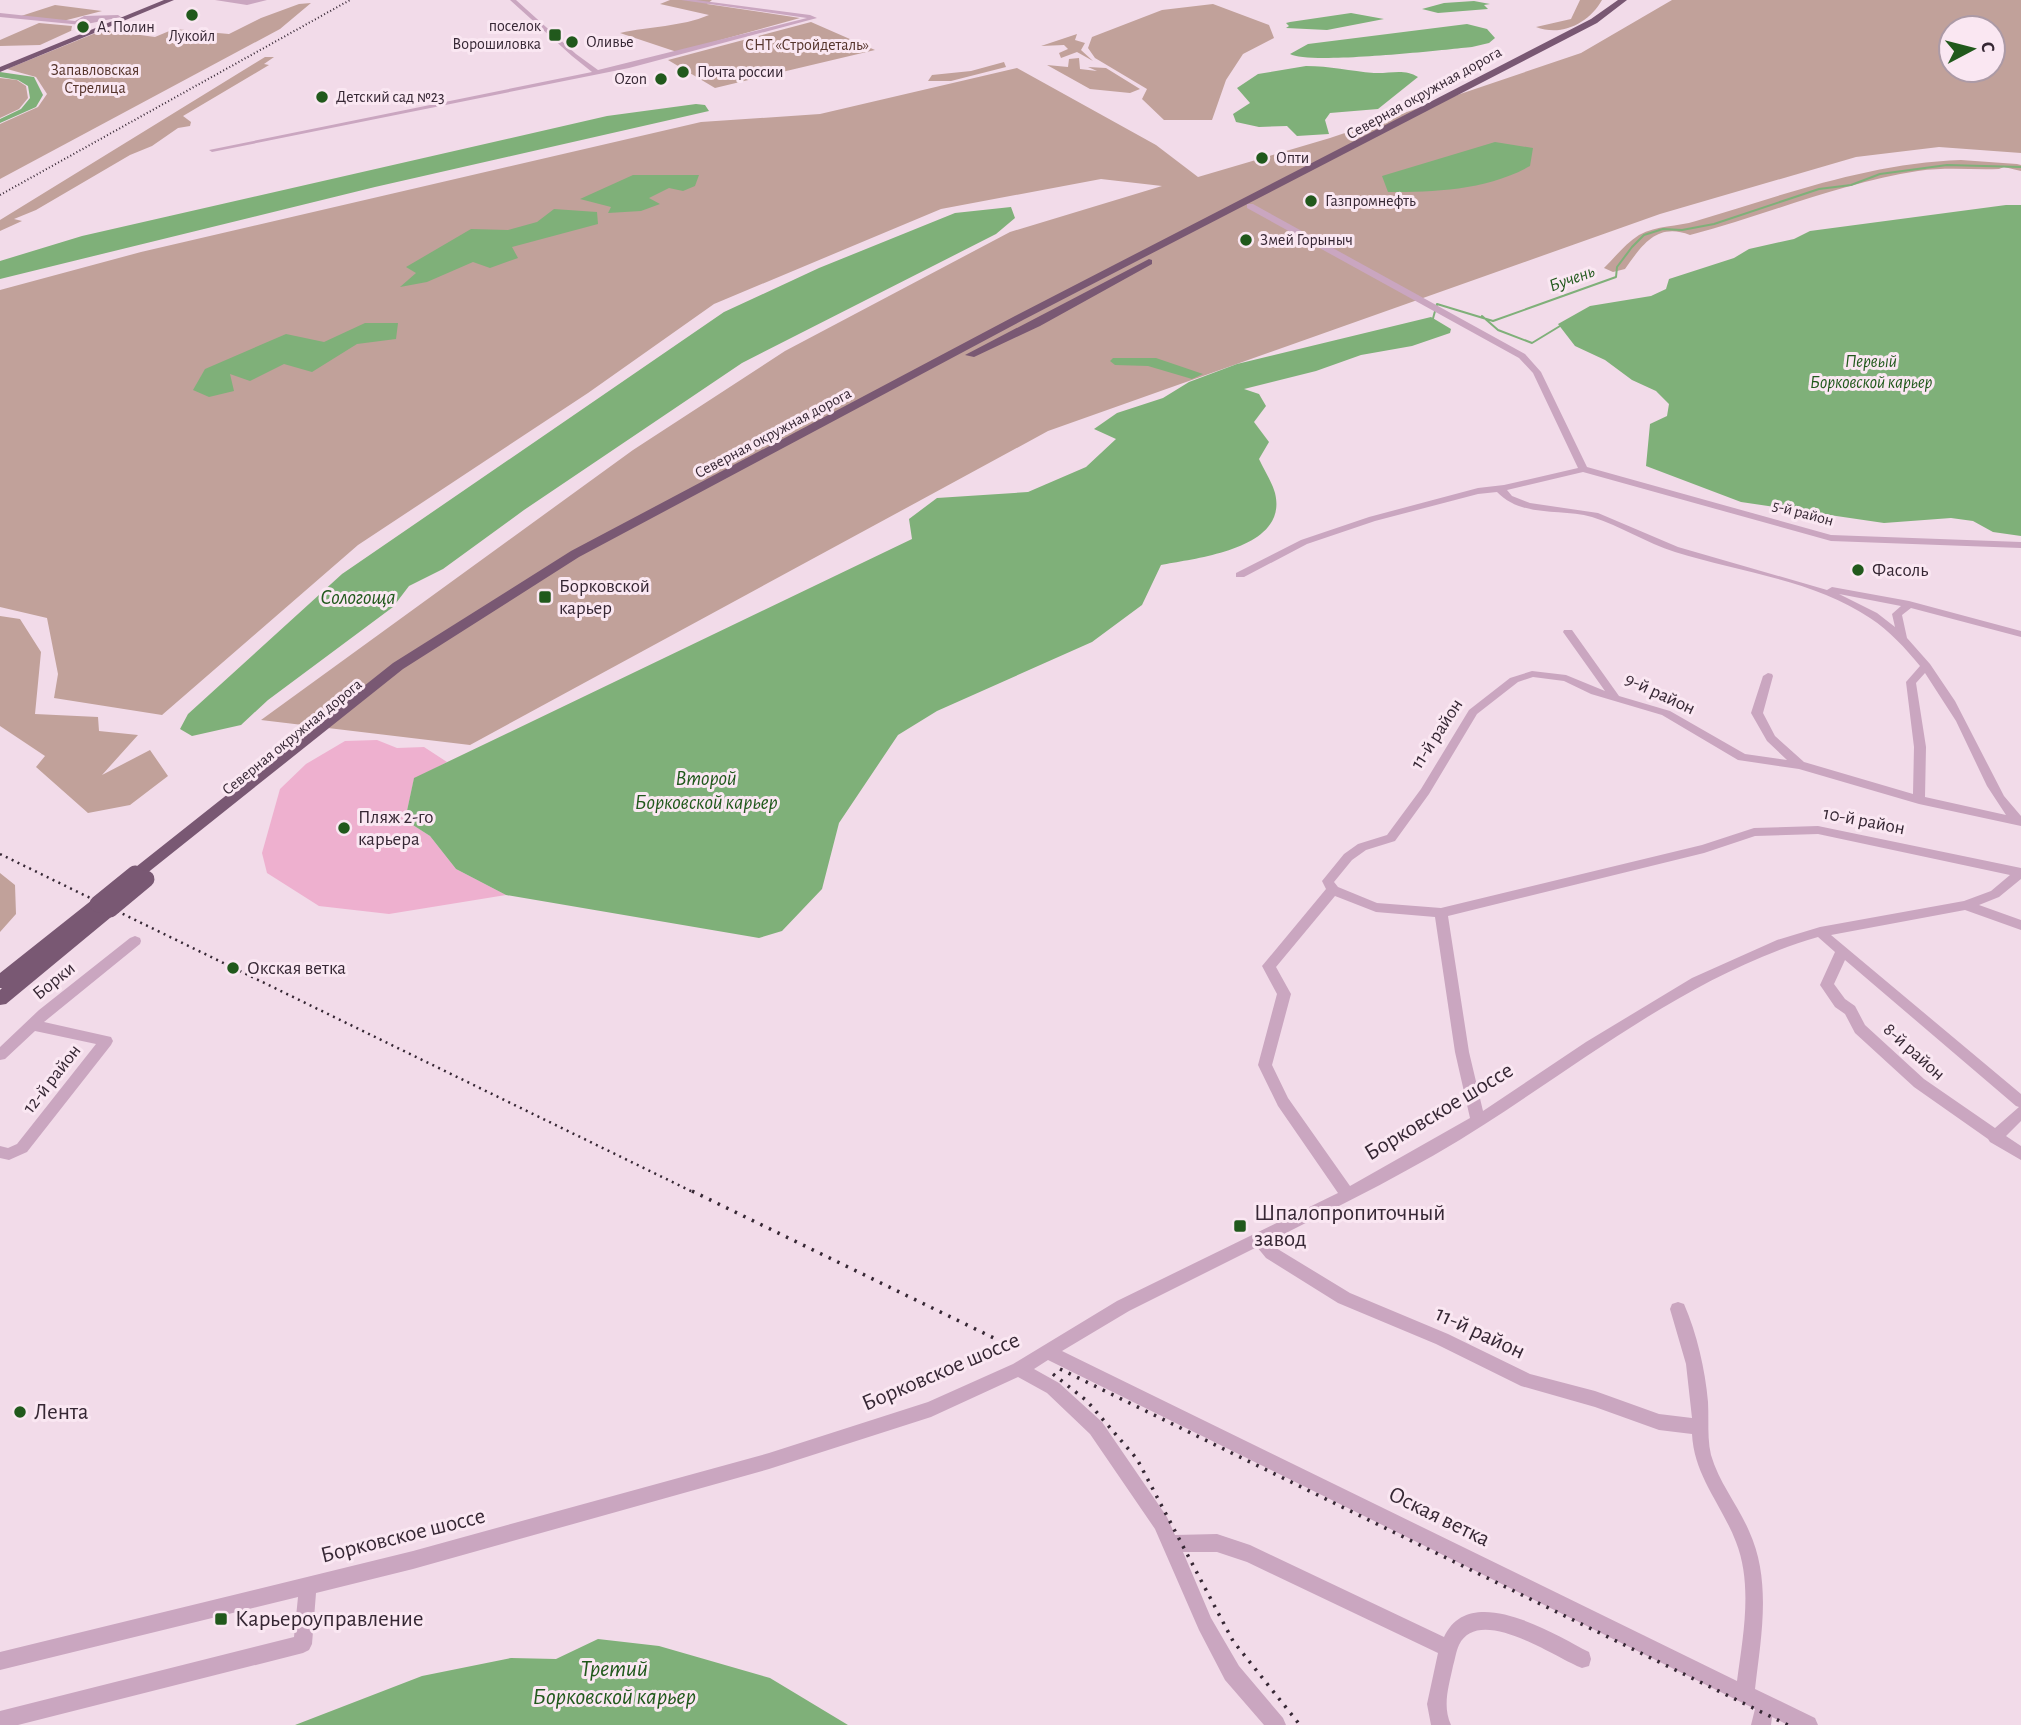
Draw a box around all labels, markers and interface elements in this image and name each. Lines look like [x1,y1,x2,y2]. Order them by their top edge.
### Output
marker: Лукойл [184,7,200,23]
north arrow [1937,14,2007,84]
place label: поселок Ворошиловка [452,18,542,52]
marker: А. Полин [75,19,91,35]
place label: А. Полин [97,19,155,35]
marker: поселок Ворошиловка [547,27,563,43]
place label: Лукойл [169,28,215,45]
marker: Оливье [564,34,580,50]
place label: Оливье [586,34,634,50]
park label: СНТ «Стройдеталь» [745,37,869,53]
text: С [1977,41,1997,53]
street label: Северная окружная дорога [1344,44,1505,143]
park label: Запавловская Стрелица [51,62,139,96]
marker: Почта россии [675,64,691,80]
place label: Почта россии [697,64,783,80]
place label: Ozon [615,71,647,87]
marker: Ozon [653,71,669,87]
marker: Детский сад №23 [314,89,330,105]
place label: Детский сад №23 [336,89,445,105]
marker: Опти [1254,150,1270,166]
place label: Опти [1276,150,1309,166]
marker: Газпромнефть [1303,193,1319,209]
place label: Газпромнефть [1325,193,1416,209]
marker: Змей Горыныч [1238,232,1254,248]
place label: Змей Горыныч [1260,232,1353,248]
water label: Бучень [1547,262,1597,296]
water label: Первый Борковской карьер [1810,353,1933,392]
street label: Северная окружная дорога [692,385,854,482]
street label: 5-й район [1771,497,1835,529]
place label: Фасоль [1872,561,1928,580]
marker: Фасоль [1850,562,1866,578]
place label: Борковской карьер [559,577,650,618]
water label: Сологоща [320,587,396,608]
marker: Борковской карьер [537,589,553,605]
street label: 9-й район [1622,669,1698,719]
street label: Северная окружная дорога [219,676,366,799]
street label: 11-й район [1407,695,1467,773]
water label: Второй Борковской карьер [634,768,778,814]
street label: 10-й район [1821,804,1907,838]
place label: Пляж 2-го карьера [358,808,433,849]
marker: Пляж 2-го карьера [336,820,352,836]
street label: Борки [29,958,79,1004]
place label: Окская ветка [247,959,346,978]
marker: Окская ветка [225,960,241,976]
street label: 8-й район [1880,1020,1948,1084]
street label: 12-й район [19,1041,85,1117]
street label: Борковское шоссе [1361,1059,1517,1165]
place label: Шпалопропиточный завод [1254,1202,1445,1251]
marker: Шпалопропиточный завод [1232,1218,1248,1234]
street label: 11-й район [1432,1302,1528,1364]
street label: Борковское шоссе [859,1328,1023,1416]
place label: Лента [34,1401,89,1424]
marker: Лента [12,1404,28,1420]
street label: Оская ветка [1385,1483,1493,1551]
street label: Борковское шоссе [318,1504,488,1568]
place label: Карьероуправление [235,1608,424,1631]
marker: Карьероуправление [213,1611,229,1627]
water label: Третий Борковской карьер [532,1657,696,1709]

